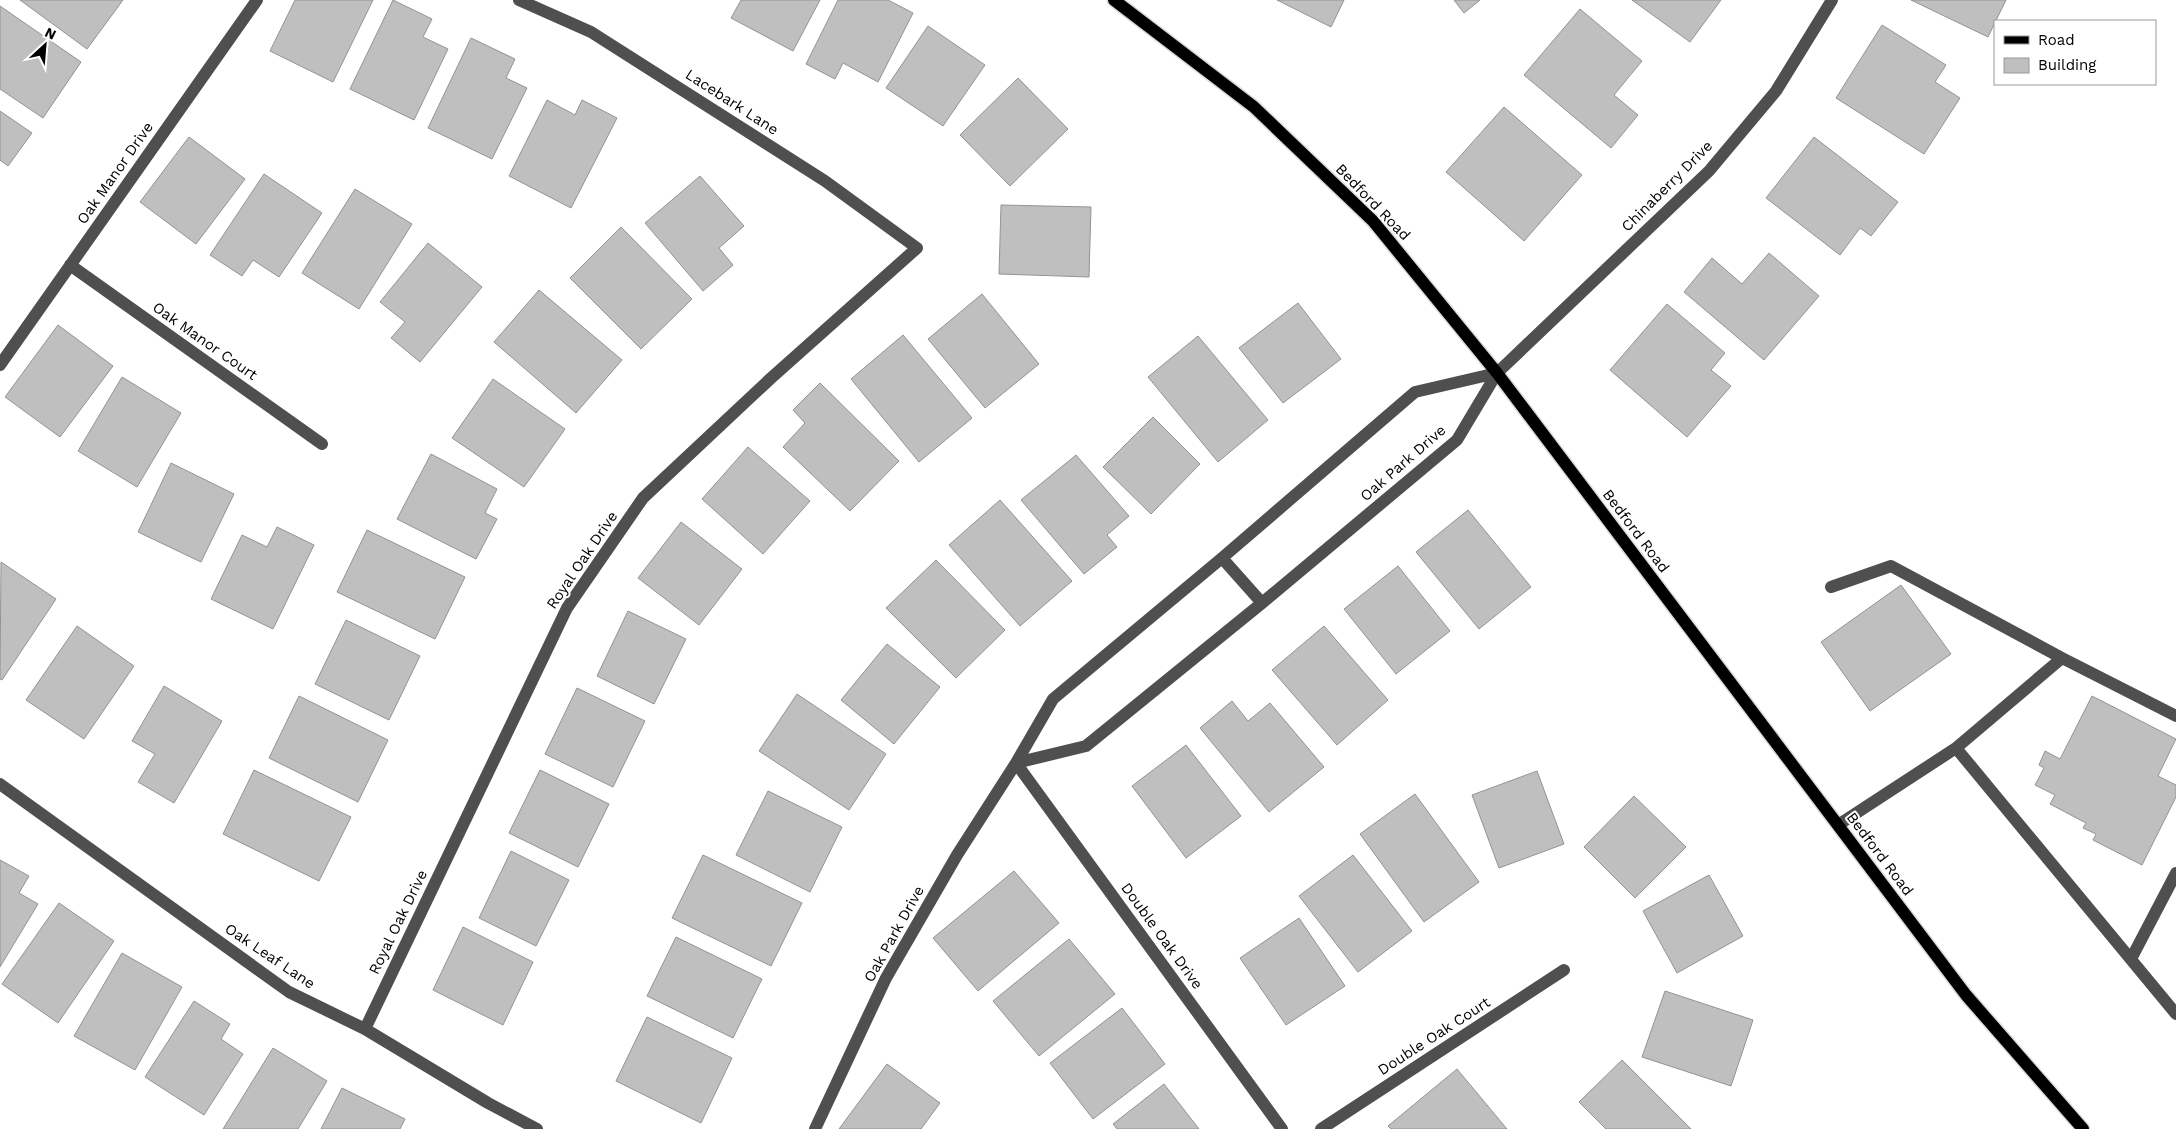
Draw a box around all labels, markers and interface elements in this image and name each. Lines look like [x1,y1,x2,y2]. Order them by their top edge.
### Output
north arrow [20,20,70,70]
legend [1994,20,2156,85]
text: N [43,24,59,43]
text: Road [2038,31,2075,49]
text: Building [2038,56,2096,74]
street label: Lacebark Lane [682,65,782,139]
street label: Oak Manor Drive [73,118,157,228]
street label: Chinaberry Drive [1618,137,1716,235]
street label: Bedford Road [1332,160,1414,244]
street label: Oak Manor Court [149,298,261,384]
street label: Oak Park Drive [1357,421,1449,505]
street label: Bedford Road [1599,486,1673,576]
street label: Royal Oak Drive [543,508,621,612]
street label: Bedford Road [1843,809,1917,899]
street label: Royal Oak Drive [365,867,431,977]
street label: Double Oak Drive [1117,879,1207,993]
street label: Oak Park Drive [860,883,928,985]
street label: Oak Leaf Lane [222,919,318,993]
street label: Double Oak Court [1374,993,1494,1079]

